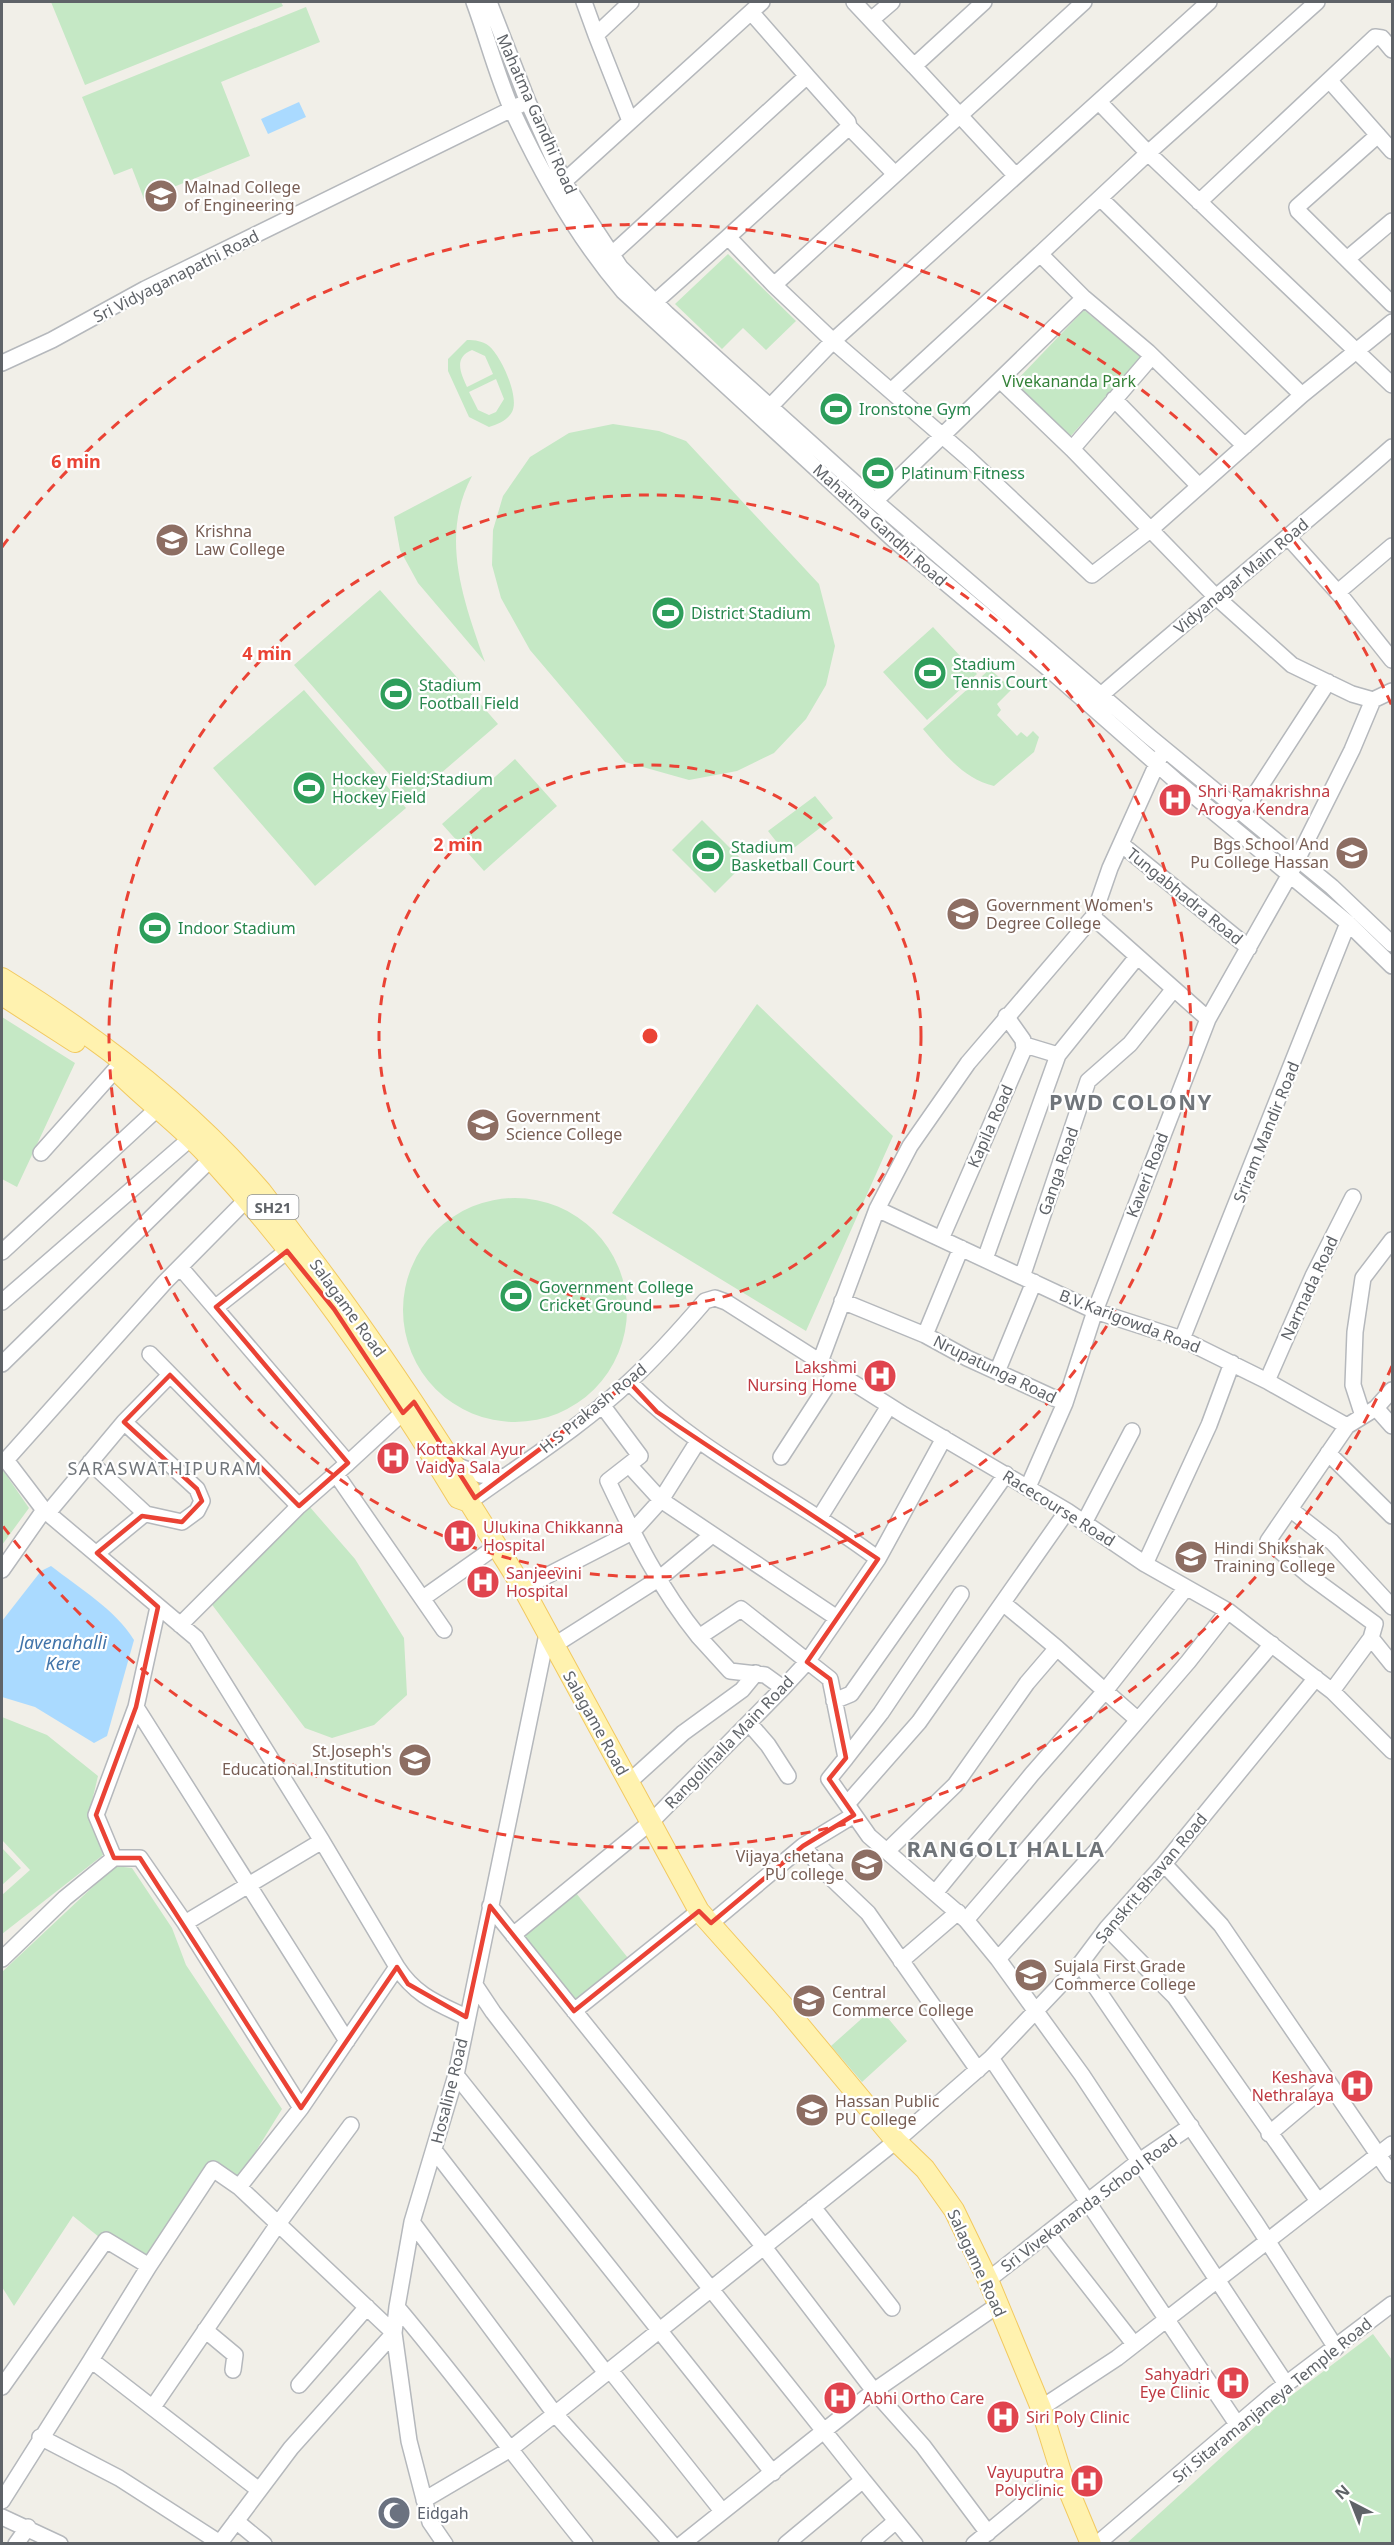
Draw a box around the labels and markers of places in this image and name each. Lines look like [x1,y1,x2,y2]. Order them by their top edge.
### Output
place label: Malnad College of Engineering [184,176,300,216]
school or university icon: Malnad College of Engineering [143,178,179,214]
sports icon: Ironstone Gym [818,391,854,427]
place label: Ironstone Gym [859,398,971,420]
sports icon: Platinum Fitness [860,455,896,491]
place label: Platinum Fitness [901,462,1025,484]
place label: Krishna Law College [195,520,285,560]
school or university icon: Krishna Law College [154,522,190,558]
sports icon: District Stadium [650,595,686,631]
place label: District Stadium [691,602,811,624]
place label: Stadium Tennis Court [953,653,1048,693]
sports icon: Stadium Tennis Court [912,655,948,691]
place label: Stadium Football Field [419,674,519,714]
sports icon: Stadium Football Field [378,676,414,712]
place label: Hockey Field;Stadium Hockey Field [332,768,493,808]
sports icon: Hockey Field;Stadium Hockey Field [291,770,327,806]
place label: Shri Ramakrishna Arogya Kendra [1198,780,1330,820]
hospital icon: Shri Ramakrishna Arogya Kendra [1157,782,1193,818]
place label: Bgs School And Pu College Hassan [1190,833,1329,873]
school or university icon: Bgs School And Pu College Hassan [1334,835,1370,871]
place label: Stadium Basketball Court [731,836,855,876]
sports icon: Stadium Basketball Court [690,838,726,874]
place label: Government Women's Degree College [986,894,1153,934]
school or university icon: Government Women's Degree College [945,896,981,932]
sports icon: Indoor Stadium [137,910,173,946]
place label: Indoor Stadium [178,917,296,939]
centre of rings [640,1026,660,1046]
place label: Government Science College [506,1105,622,1145]
school or university icon: Government Science College [465,1107,501,1143]
place label: Government College Cricket Ground [539,1276,693,1316]
sports icon: Government College Cricket Ground [498,1278,534,1314]
place label: Lakshmi Nursing Home [747,1356,857,1396]
hospital icon: Lakshmi Nursing Home [862,1358,898,1394]
place label: Kottakkal Ayur Vaidya Sala [416,1438,526,1478]
hospital icon: Kottakkal Ayur Vaidya Sala [375,1440,411,1476]
place label: Ulukina Chikkanna Hospital [483,1516,623,1556]
hospital icon: Ulukina Chikkanna Hospital [442,1518,478,1554]
place label: Hindi Shikshak Training College [1214,1537,1335,1577]
school or university icon: Hindi Shikshak Training College [1173,1539,1209,1575]
place label: Sanjeevini Hospital [506,1562,582,1602]
hospital icon: Sanjeevini Hospital [465,1564,501,1600]
place label: St.Joseph's Educational Institution [222,1740,392,1780]
school or university icon: St.Joseph's Educational Institution [397,1742,433,1778]
place label: Vijaya chetana PU college [736,1845,844,1885]
school or university icon: Vijaya chetana PU college [849,1847,885,1883]
place label: Sujala First Grade Commerce College [1054,1955,1196,1995]
school or university icon: Sujala First Grade Commerce College [1013,1957,1049,1993]
place label: Central Commerce College [832,1981,974,2021]
school or university icon: Central Commerce College [791,1983,827,2019]
place label: Keshava Nethralaya [1252,2066,1334,2106]
hospital icon: Keshava Nethralaya [1339,2068,1375,2104]
place label: Hassan Public PU College [835,2090,940,2130]
school or university icon: Hassan Public PU College [794,2092,830,2128]
place label: Sahyadri Eye Clinic [1140,2363,1210,2403]
hospital icon: Sahyadri Eye Clinic [1215,2365,1251,2401]
hospital icon: Abhi Ortho Care [822,2380,858,2416]
place label: Abhi Ortho Care [863,2387,984,2409]
hospital icon: Siri Poly Clinic [985,2399,1021,2435]
place label: Siri Poly Clinic [1026,2406,1130,2428]
place label: Vayuputra Polyclinic [987,2461,1064,2501]
hospital icon: Vayuputra Polyclinic [1069,2463,1105,2499]
mosque icon: Eidgah [376,2495,412,2531]
place label: Eidgah [417,2502,469,2524]

